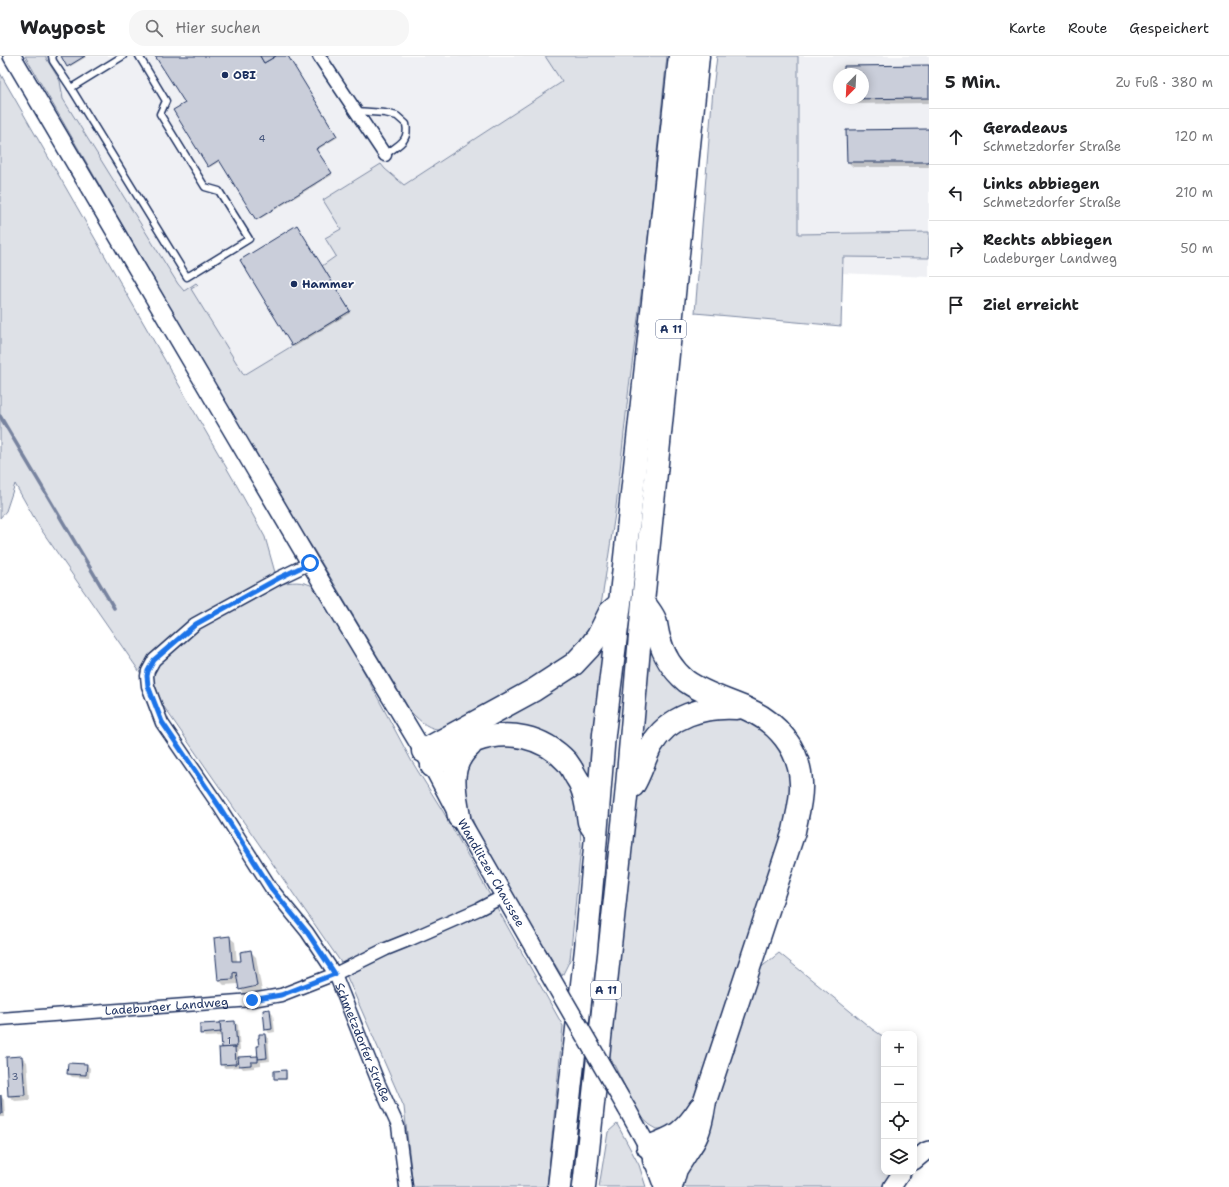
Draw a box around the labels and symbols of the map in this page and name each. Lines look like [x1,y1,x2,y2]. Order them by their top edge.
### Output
place label: OBI [233,67,256,83]
north arrow [833,68,869,104]
marker: OBI [220,70,230,80]
house number: 4 [259,132,266,145]
place label: Hammer [302,276,355,292]
marker: Hammer [289,279,299,289]
road number: A 11 [656,320,686,338]
route start [301,554,319,572]
street label: Wandlitzer Chaussee [454,816,528,930]
street label: Schmetzdorfer Straße [331,980,394,1105]
road number: A 11 [591,981,621,999]
route end [243,991,261,1009]
street label: Ladeburger Landweg [104,994,229,1019]
house number: 1 [227,1034,231,1047]
house number: 3 [12,1070,19,1083]

